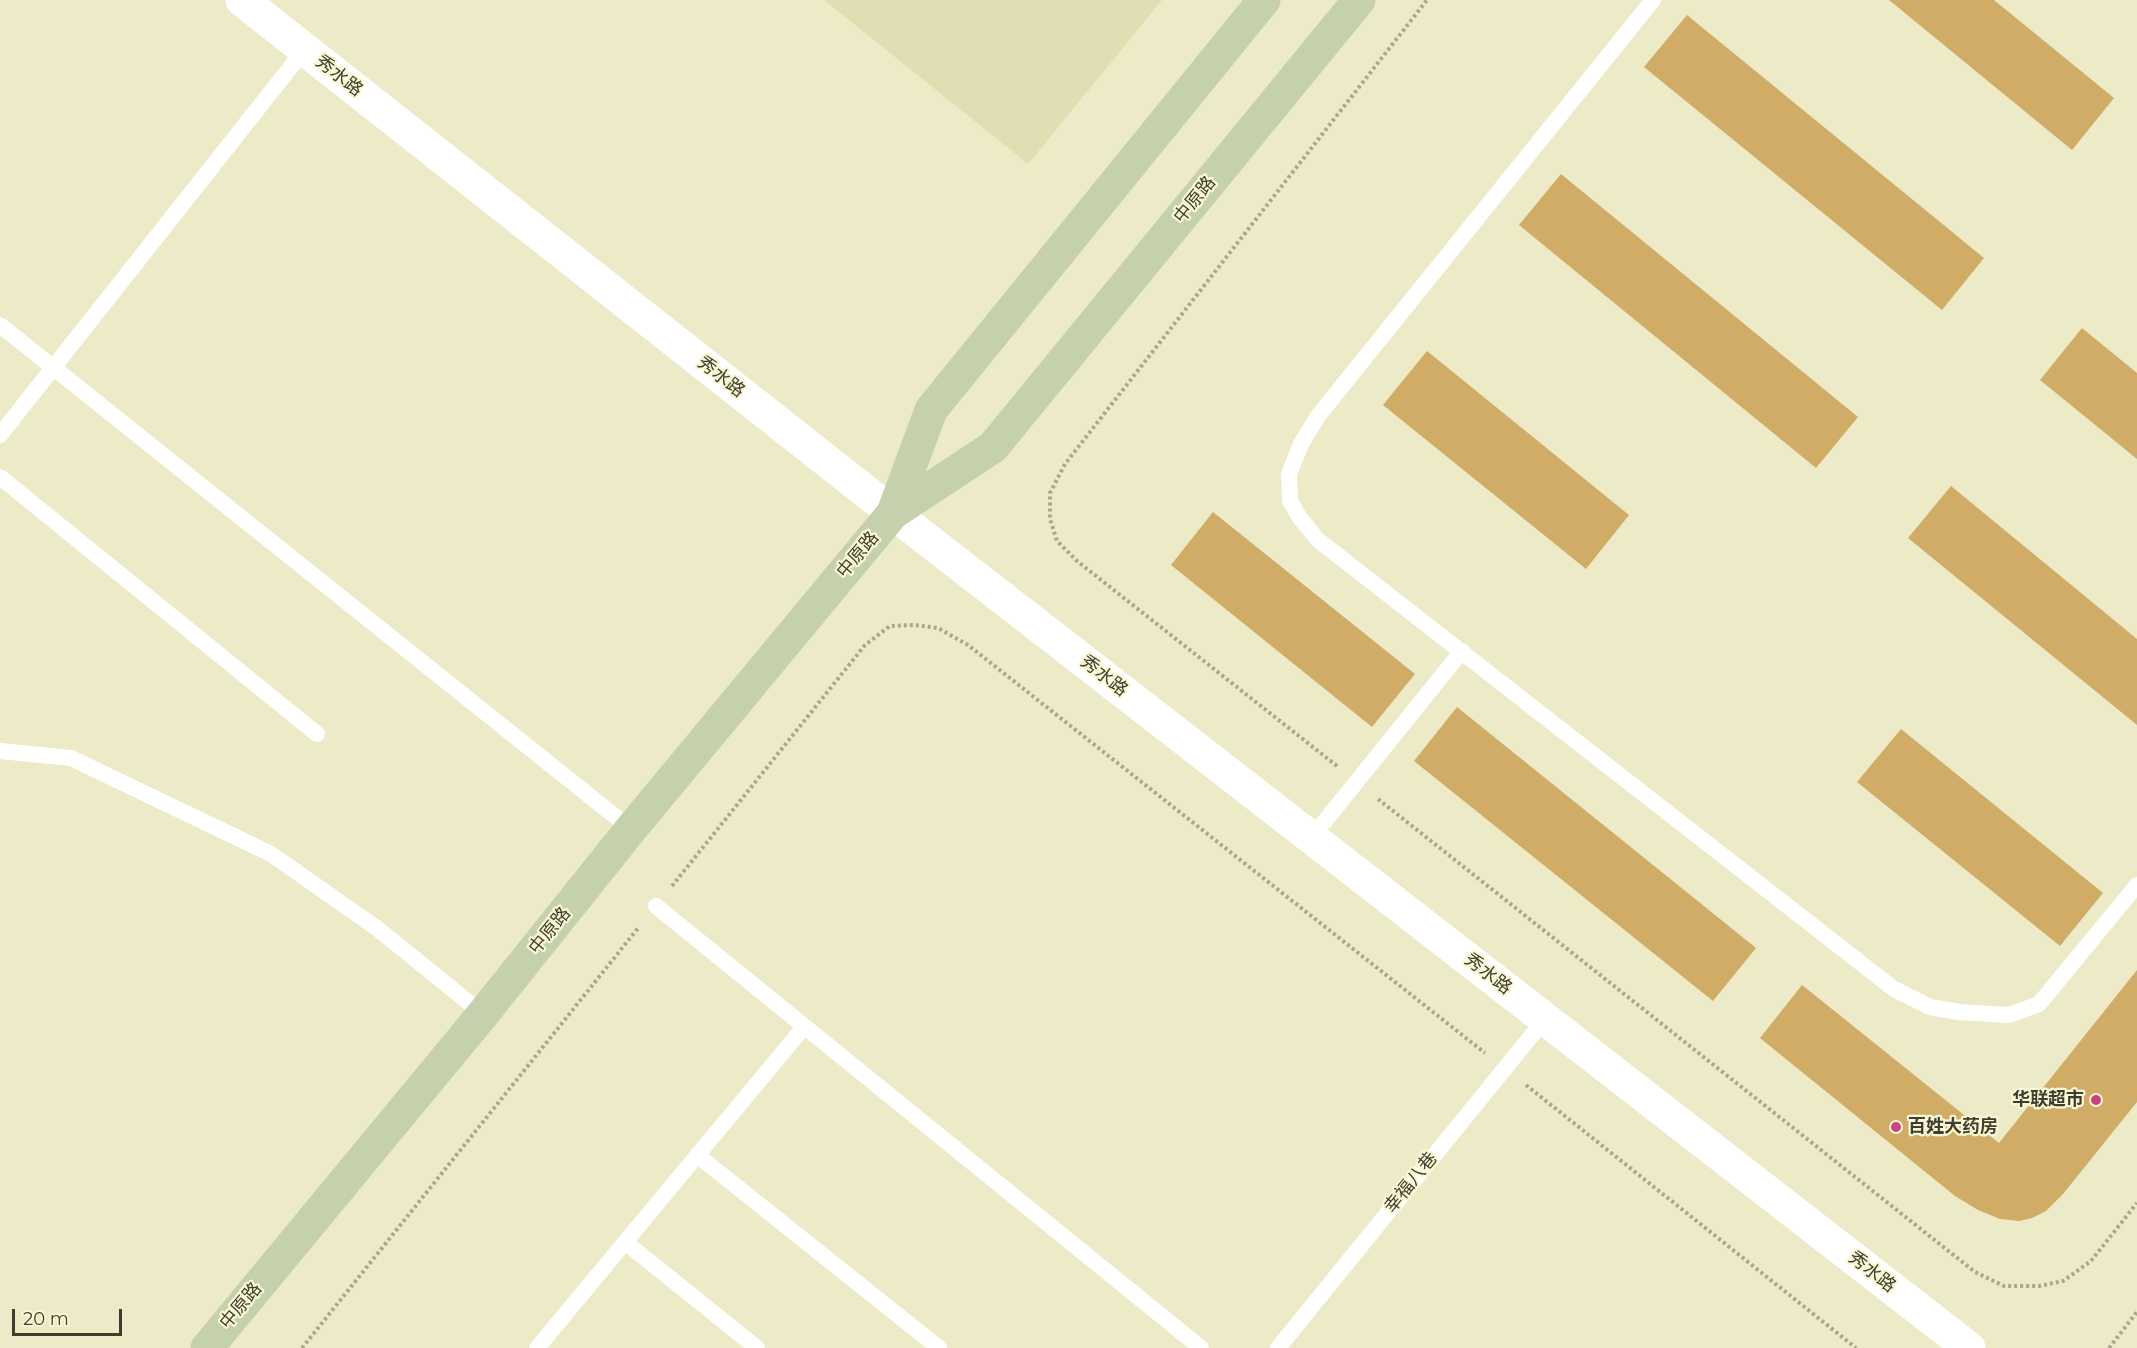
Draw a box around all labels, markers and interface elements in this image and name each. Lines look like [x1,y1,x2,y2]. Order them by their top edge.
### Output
street label: 秀水路 [311,51,367,101]
street label: 中原路 [1170,172,1220,228]
street label: 秀水路 [693,352,749,402]
street label: 中原路 [832,527,884,583]
street label: 秀水路 [1076,651,1132,701]
street label: 中原路 [525,903,575,959]
street label: 秀水路 [1460,949,1516,999]
place label: 华联超市 [2012,1089,2084,1111]
marker: 华联超市 [2089,1093,2103,1107]
place label: 百姓大药房 [1908,1116,1998,1138]
marker: 百姓大药房 [1889,1120,1903,1134]
street label: 幸福八巷 [1380,1148,1442,1218]
street label: 秀水路 [1844,1247,1900,1297]
street label: 中原路 [215,1278,267,1334]
scale bar [15,1297,124,1335]
text: 20 m [23,1308,69,1330]

